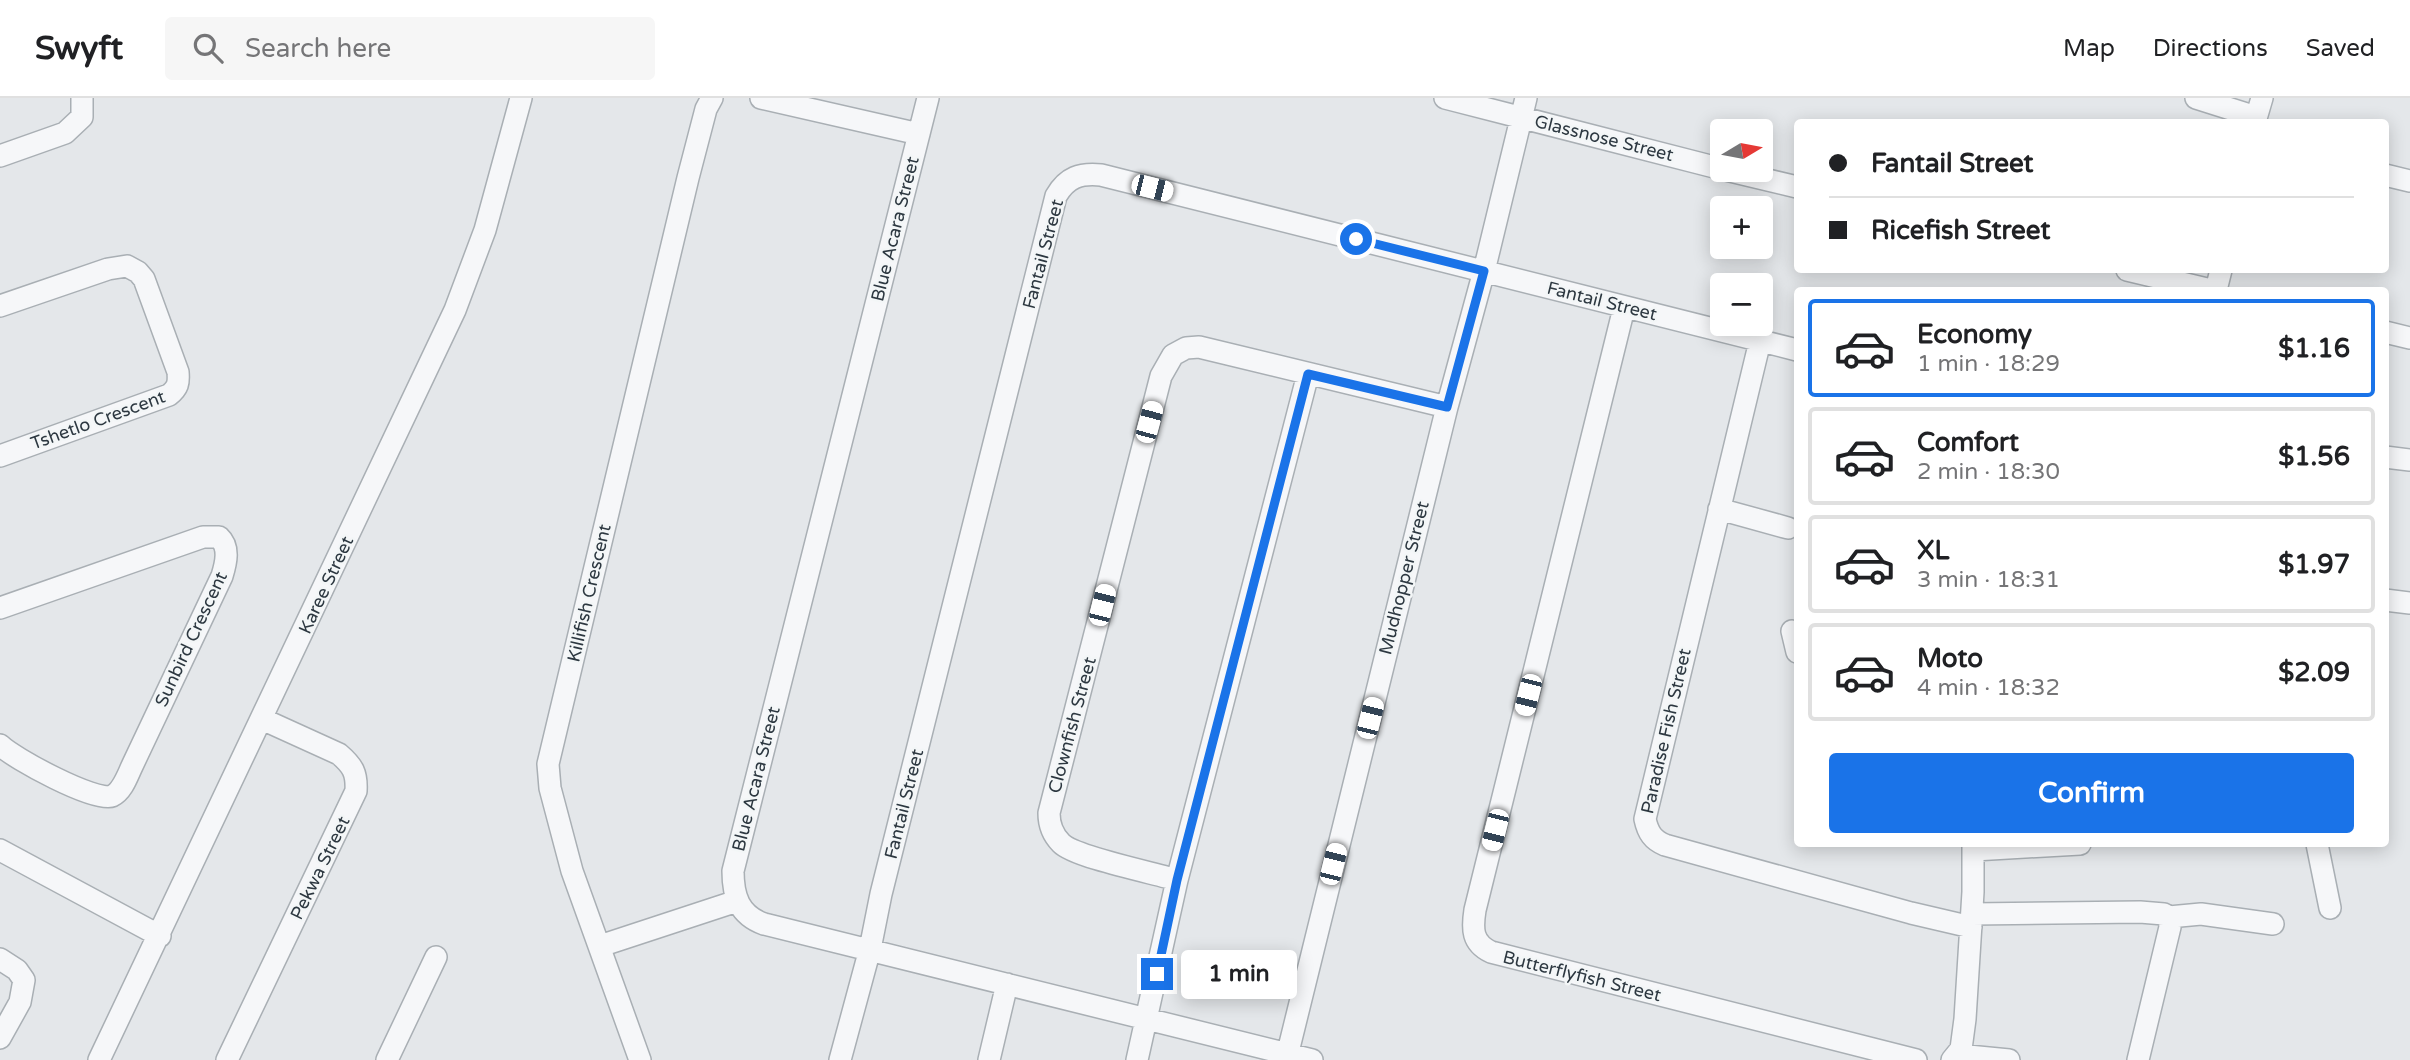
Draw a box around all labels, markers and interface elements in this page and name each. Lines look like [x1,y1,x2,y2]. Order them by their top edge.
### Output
search box [165,17,655,80]
text: Swyft [35,29,123,68]
icon: search [189,29,227,67]
text: Search here [245,33,391,64]
text: Map [2063,34,2115,63]
text: Directions [2153,34,2268,63]
text: Saved [2306,34,2375,63]
street label: Glassnose Street [1532,110,1676,166]
north arrow [1710,119,1773,182]
map controls [1710,119,1773,336]
text: Fantail Street [1871,148,2034,179]
street label: Blue Acara Street [866,154,924,304]
car [1130,173,1175,203]
button: + [1710,196,1773,259]
street label: Fantail Street [1018,197,1068,311]
text: Ricefish Street [1871,215,2050,246]
route start [1340,223,1372,255]
button: − [1710,273,1773,336]
street label: Fantail Street [1545,277,1659,325]
icon: car [1833,317,1896,380]
text: Economy [1917,319,2032,350]
text: $1.16 [2278,333,2350,364]
text: 1 min · 18:29 [1917,350,2060,378]
street label: Tshetlo Crescent [28,385,168,455]
car [1134,399,1165,445]
icon: car [1833,425,1896,488]
text: Comfort [1917,427,2019,458]
text: $1.56 [2278,441,2350,472]
text: 2 min · 18:30 [1917,458,2060,486]
street label: Mudhopper Street [1374,499,1434,657]
street label: Killifish Crescent [562,522,616,664]
street label: Karee Street [294,533,358,637]
icon: car [1833,533,1896,596]
text: XL [1917,535,1949,566]
text: $1.97 [2278,549,2350,580]
text: 3 min · 18:31 [1917,566,2060,594]
street label: Sunbird Crescent [150,568,232,710]
car [1087,582,1118,628]
icon: car [1833,641,1896,704]
text: Moto [1917,643,1983,674]
street label: Paradise Fish Street [1636,646,1696,816]
street label: Clownfish Street [1043,654,1101,795]
text: $2.09 [2278,657,2350,688]
car [1513,672,1544,718]
text: 4 min · 18:32 [1917,674,2060,702]
car [1355,695,1386,741]
street label: Blue Acara Street [727,704,785,854]
street label: Fantail Street [880,747,928,861]
button: Confirm [1829,753,2354,833]
car [1480,807,1511,853]
street label: Pekwa Street [286,813,355,923]
car [1318,841,1349,887]
street label: Butterflyfish Street [1501,946,1664,1006]
callout: 1 min [1182,950,1297,998]
route end [1141,958,1173,990]
text: 1 min [1208,960,1270,988]

